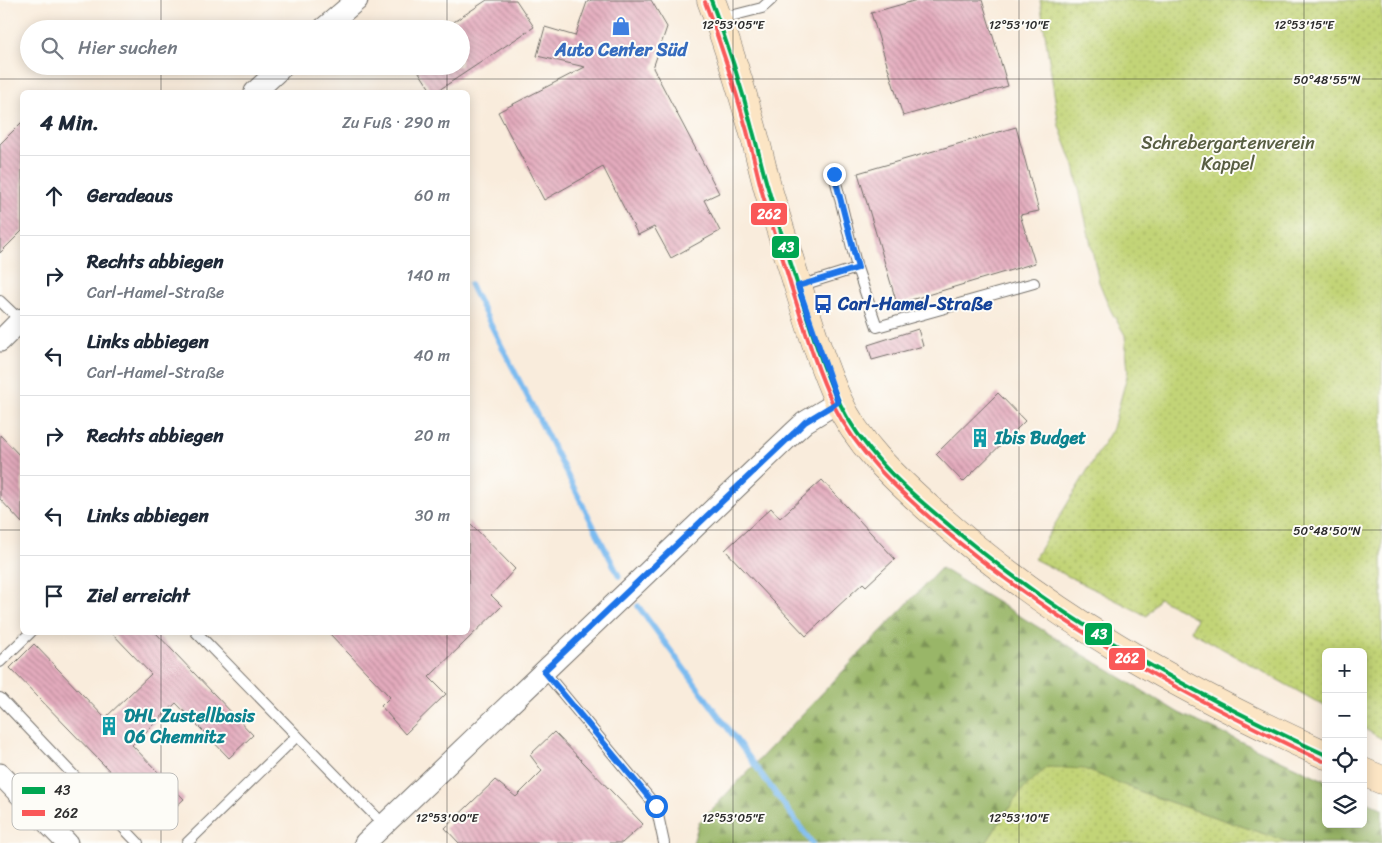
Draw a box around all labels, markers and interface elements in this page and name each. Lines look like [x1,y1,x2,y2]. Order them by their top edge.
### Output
text: 12°53'05"E [702,14,765,36]
text: 12°53'10"E [989,14,1050,36]
text: 12°53'15"E [1274,14,1335,36]
shop icon: Auto Center Süd [610,15,632,37]
search box [20,20,470,75]
text: Hier suchen [78,31,178,64]
icon: search [38,34,66,62]
place label: Auto Center Süd [554,34,688,66]
text: 50°48'55"N [1293,69,1361,91]
text: 4 Min. [40,104,99,142]
text: Zu Fuß · 290 m [342,108,450,137]
park label: Schrebergartenverein Kappel [1141,127,1315,180]
route end [823,163,846,186]
text: Geradeaus [87,179,173,212]
text: 60 m [414,181,450,210]
icon: ahead [40,182,68,210]
line badge: 262 [750,202,788,226]
text: 262 [756,202,782,227]
line badge: 43 [771,235,800,259]
text: 43 [777,235,795,260]
text: Rechts abbiegen [87,245,224,278]
text: 140 m [407,261,450,290]
icon: right [40,262,68,290]
text: Carl-Hamel-Straße [87,278,224,307]
place label: Carl-Hamel-Straße [837,288,993,320]
bus stop icon: Carl-Hamel-Straße [812,293,834,315]
text: Links abbiegen [87,325,209,358]
text: 40 m [413,341,450,370]
icon: left [40,342,68,370]
text: Carl-Hamel-Straße [87,358,224,387]
text: Rechts abbiegen [87,419,224,452]
text: 20 m [414,421,450,450]
icon: right [40,422,68,450]
place label: Ibis Budget [994,422,1086,454]
building icon: Ibis Budget [969,427,991,449]
text: Links abbiegen [87,499,209,532]
text: 30 m [415,501,450,530]
icon: left [40,502,68,530]
text: 50°48'50"N [1293,520,1361,542]
text: Ziel erreicht [87,579,190,612]
icon: arrive [40,582,68,610]
line badge: 43 [1084,622,1113,646]
text: 43 [1090,622,1108,647]
text: 262 [1114,646,1140,671]
line badge: 262 [1108,647,1146,671]
map controls [1322,648,1367,828]
button: + [1322,648,1367,693]
button: − [1322,693,1367,738]
place label: DHL Zustellbasis 06 Chemnitz [124,700,256,753]
building icon: DHL Zustellbasis 06 Chemnitz [98,715,120,737]
button: locate [1322,738,1367,783]
legend [12,773,178,830]
text: 43 [54,778,71,803]
button: layers [1322,783,1367,828]
route start [645,795,668,818]
text: 262 [54,801,78,826]
text: 12°53'00"E [416,807,480,829]
text: 12°53'05"E [702,807,765,829]
text: 12°53'10"E [989,807,1050,829]

